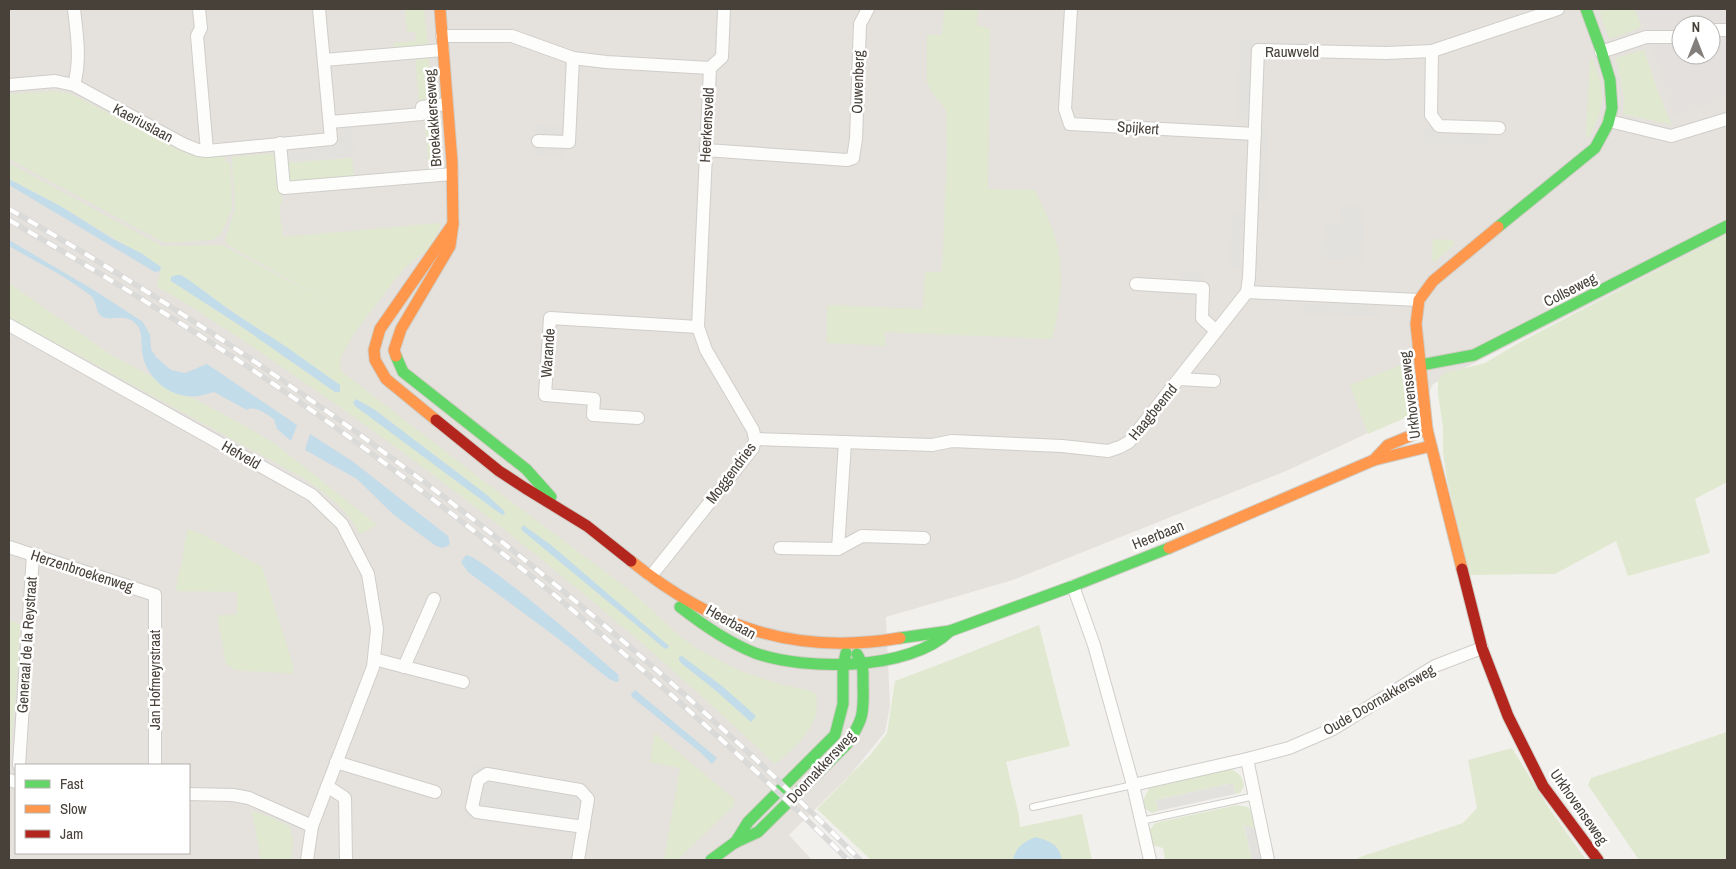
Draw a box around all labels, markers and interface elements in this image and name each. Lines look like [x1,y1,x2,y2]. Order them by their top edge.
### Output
north arrow [1671,15,1721,65]
text: N [1692,18,1700,36]
street label: Rauwveld [1265,41,1319,62]
street label: Ouwenberg [846,50,869,114]
street label: Broekakkerseweg [419,68,446,168]
street label: Heerkensveld [694,87,719,163]
street label: Kaeriuslaan [109,98,177,147]
street label: Spijkert [1117,116,1160,139]
street label: Collseweg [1540,267,1600,312]
street label: Warande [535,327,560,378]
street label: Urkhovenseweg [1394,350,1425,440]
street label: Haagbeemd [1123,379,1182,444]
street label: Hefveld [218,435,265,474]
street label: Moggendries [701,438,761,508]
street label: Heerbaan [1129,515,1187,554]
street label: Herzenbroekenweg [28,544,136,597]
street label: Generaal de la Reystraat [11,575,42,714]
street label: Heerbaan [703,599,760,644]
street label: Jan Hofmeyrstraat [144,629,165,730]
street label: Oude Doornakkersweg [1319,659,1439,740]
street label: Doornakkersweg [781,726,860,808]
legend [15,764,190,854]
street label: Urkhovenseweg [1546,765,1613,849]
text: Fast [60,773,84,794]
text: Slow [60,798,87,819]
text: Jam [60,823,83,844]

